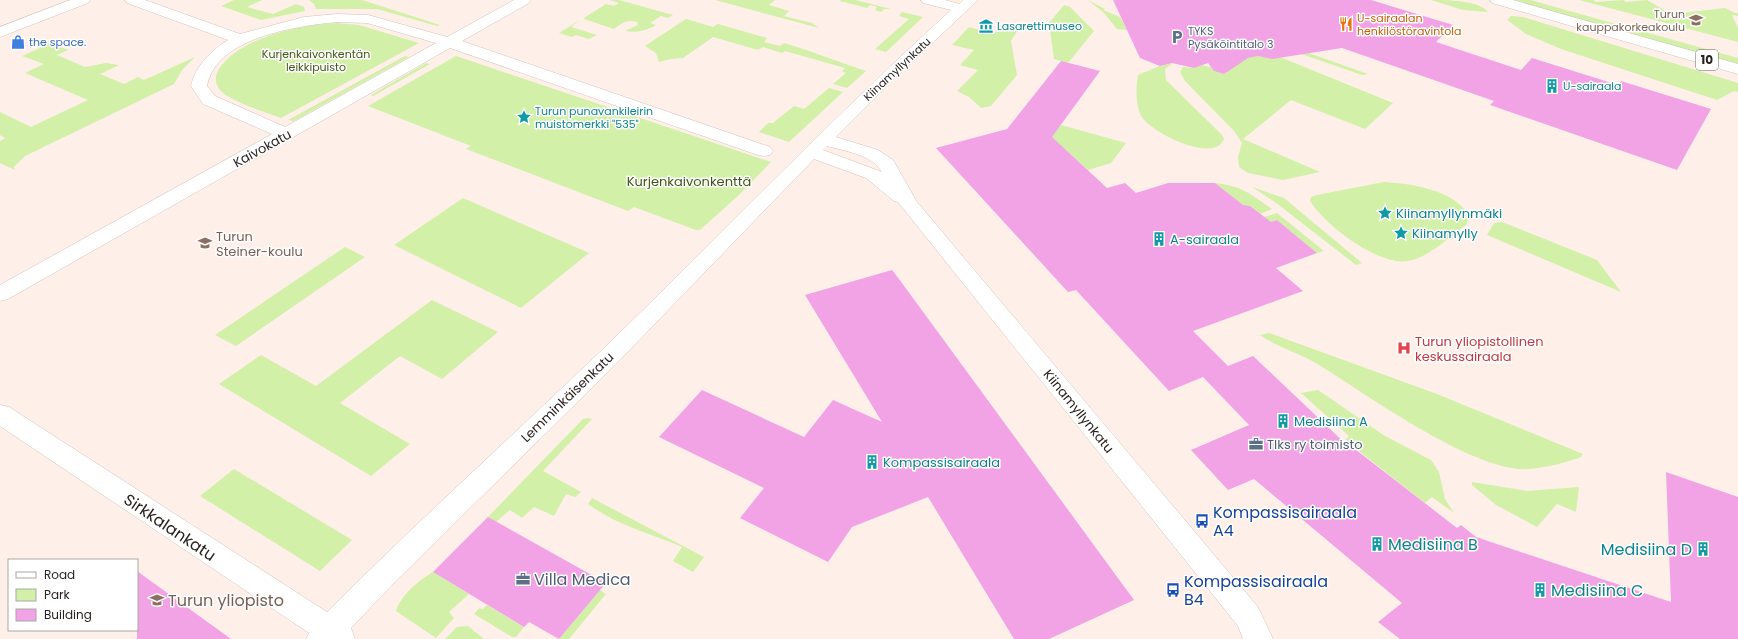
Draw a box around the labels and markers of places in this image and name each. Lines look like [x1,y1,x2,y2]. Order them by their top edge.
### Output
place label: Turun kauppakorkeakoulu [1576,6,1685,35]
place label: U-sairaalan henkilöstöravintola [1357,10,1461,39]
school or university icon: Turun kauppakorkeakoulu [1688,12,1704,28]
restaurant icon: U-sairaalan henkilöstöravintola [1338,16,1354,32]
museum icon: Lasarettimuseo [978,18,994,34]
place label: Lasarettimuseo [997,18,1082,34]
place label: TYKS Pysäköintitalo 3 [1188,23,1274,52]
parking icon: TYKS Pysäköintitalo 3 [1169,29,1185,45]
shop icon: the space. [10,34,26,50]
place label: the space. [29,34,86,50]
building icon: U-sairaala [1544,78,1560,94]
place label: U-sairaala [1563,78,1622,94]
place label: Turun punavankileirin muistomerkki "535" [535,103,653,132]
place icon: Turun punavankileirin muistomerkki "535" [516,109,532,125]
place label: Kiinamyllynmäki [1396,204,1502,223]
place icon: Kiinamyllynmäki [1377,205,1393,221]
place label: Kiinamylly [1412,224,1478,243]
place icon: Kiinamylly [1393,225,1409,241]
place label: Turun Steiner-koulu [216,227,303,261]
place label: A-sairaala [1170,230,1239,249]
building icon: A-sairaala [1151,231,1167,247]
school or university icon: Turun Steiner-koulu [197,235,213,251]
place label: Turun yliopistollinen keskussairaala [1415,332,1543,366]
hospital icon: Turun yliopistollinen keskussairaala [1396,340,1412,356]
place label: Medisiina A [1294,412,1368,431]
building icon: Medisiina A [1275,413,1291,429]
place label: Tlks ry toimisto [1267,435,1363,454]
office icon: Tlks ry toimisto [1248,436,1264,452]
place label: Kompassisairaala [883,453,1000,472]
building icon: Kompassisairaala [864,454,880,470]
place label: Kompassisairaala A4 [1213,501,1357,542]
bus stop icon: Kompassisairaala A4 [1194,513,1210,529]
place label: Medisiina B [1388,533,1478,556]
building icon: Medisiina B [1369,536,1385,552]
place label: Medisiina D [1601,538,1692,561]
building icon: Medisiina D [1695,541,1711,557]
place label: Villa Medica [534,568,631,591]
place label: Kompassisairaala B4 [1184,570,1328,611]
office icon: Villa Medica [515,571,531,587]
place label: Medisiina C [1551,579,1643,602]
bus stop icon: Kompassisairaala B4 [1165,582,1181,598]
building icon: Medisiina C [1532,582,1548,598]
place label: Turun yliopisto [168,589,284,612]
school or university icon: Turun yliopisto [149,592,165,608]

